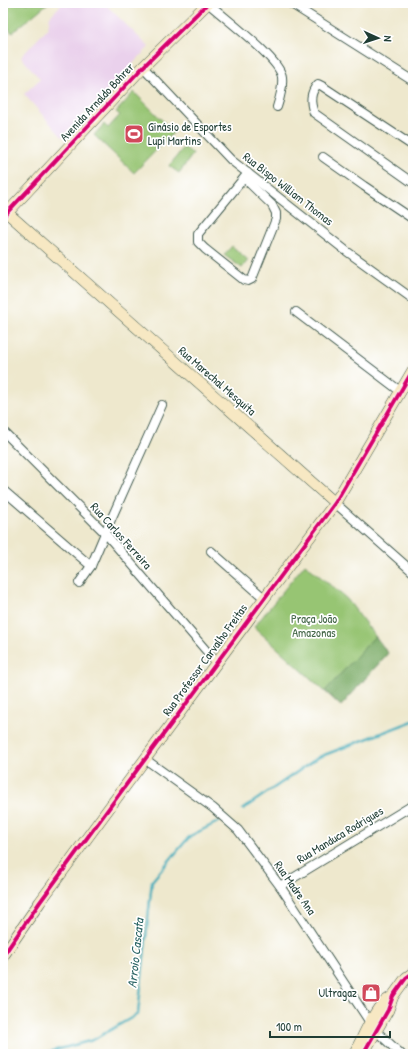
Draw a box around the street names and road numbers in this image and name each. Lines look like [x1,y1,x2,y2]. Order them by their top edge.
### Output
street label: Avenida Arnaldo Bohrer [56,58,138,145]
street label: Rua Bispo William Thomas [240,148,337,230]
street label: Rua Marechal Mesquita [175,342,260,419]
street label: Rua Carlos Ferreira [87,499,156,573]
street label: Rua Professor Carvalho Freitas [158,600,251,719]
street label: Rua Manduca Rodrigues [293,802,387,867]
street label: Rua Madre Ana [271,857,320,918]

